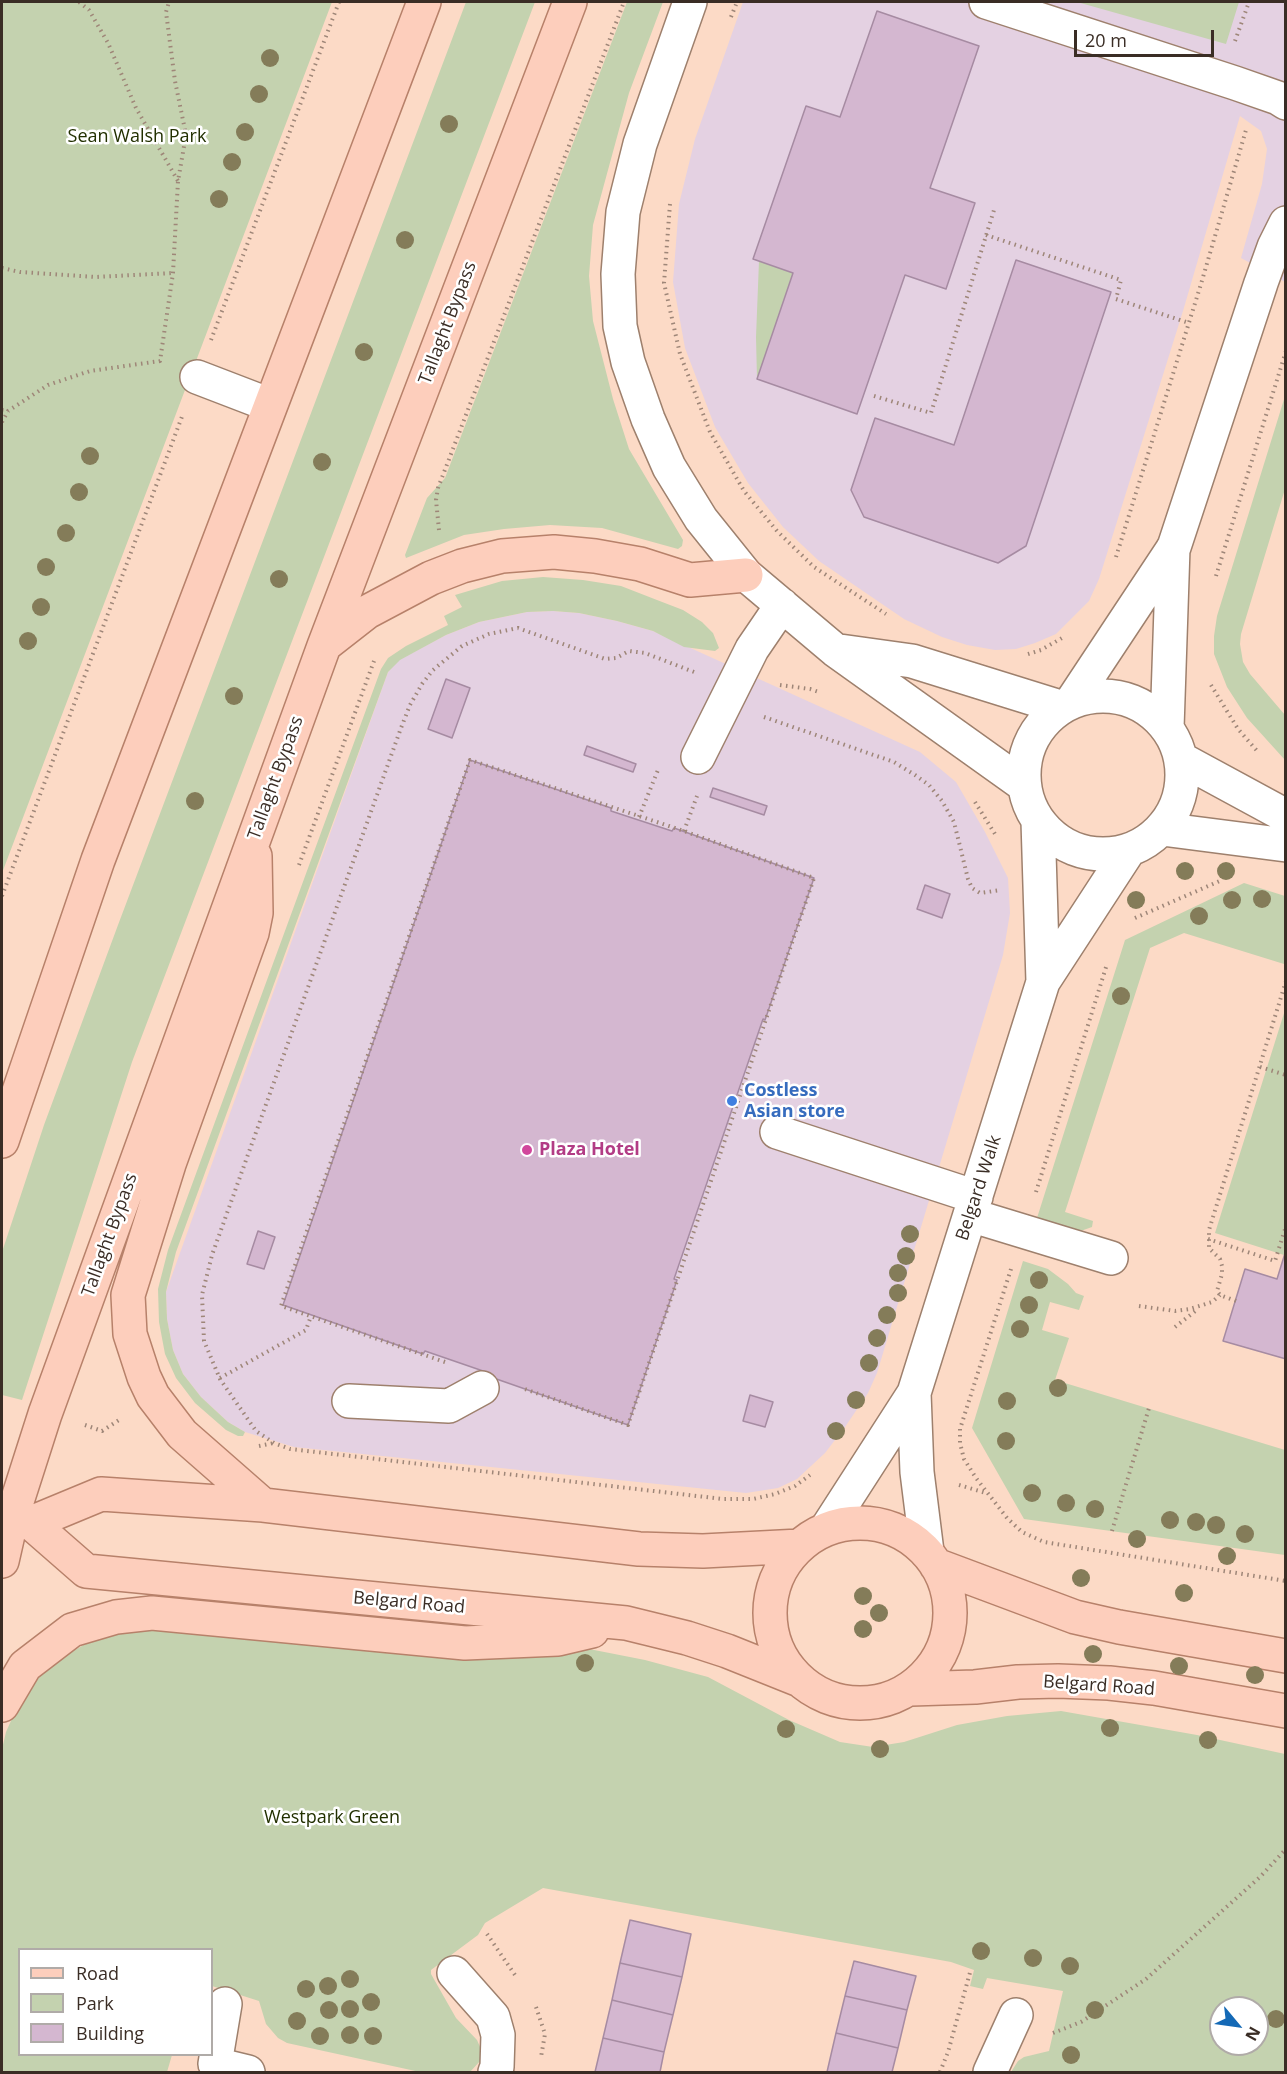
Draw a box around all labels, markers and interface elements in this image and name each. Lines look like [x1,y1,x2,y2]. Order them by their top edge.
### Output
scale bar [1077,18,1216,56]
text: 20 m [1085,28,1127,52]
park label: Sean Walsh Park [68,126,206,148]
street label: Tallaght Bypass [415,259,481,387]
street label: Tallaght Bypass [244,713,308,843]
place label: Costless Asian store [744,1080,845,1122]
marker: Costless Asian store [725,1094,739,1108]
street label: Belgard Walk [952,1132,1006,1244]
place label: Plaza Hotel [539,1139,640,1161]
marker: Plaza Hotel [520,1143,534,1157]
street label: Tallaght Bypass [78,1170,142,1300]
street label: Belgard Road [352,1587,466,1619]
street label: Belgard Road [1042,1671,1156,1701]
park label: Westpark Green [264,1807,400,1829]
legend [18,1948,213,2056]
text: Road [76,1961,119,1985]
text: Park [76,1991,114,2015]
north arrow [1209,1996,1269,2056]
text: Building [76,2021,144,2045]
text: N [1240,2023,1266,2045]

